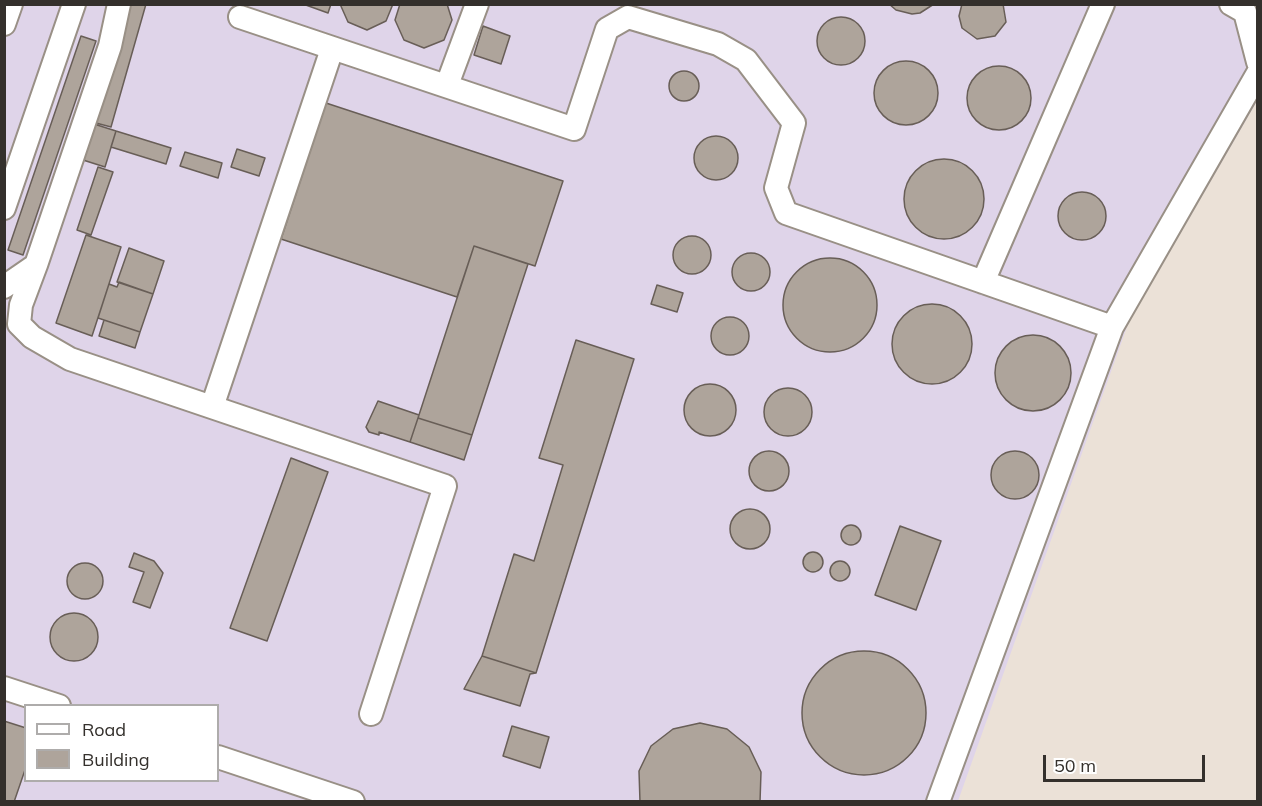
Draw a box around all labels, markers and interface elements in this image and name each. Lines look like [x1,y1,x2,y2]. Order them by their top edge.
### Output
legend [24,704,219,782]
text: Road [82,718,126,741]
scale bar [1046,743,1208,781]
text: Building [82,748,150,771]
text: 50 m [1054,754,1096,777]

